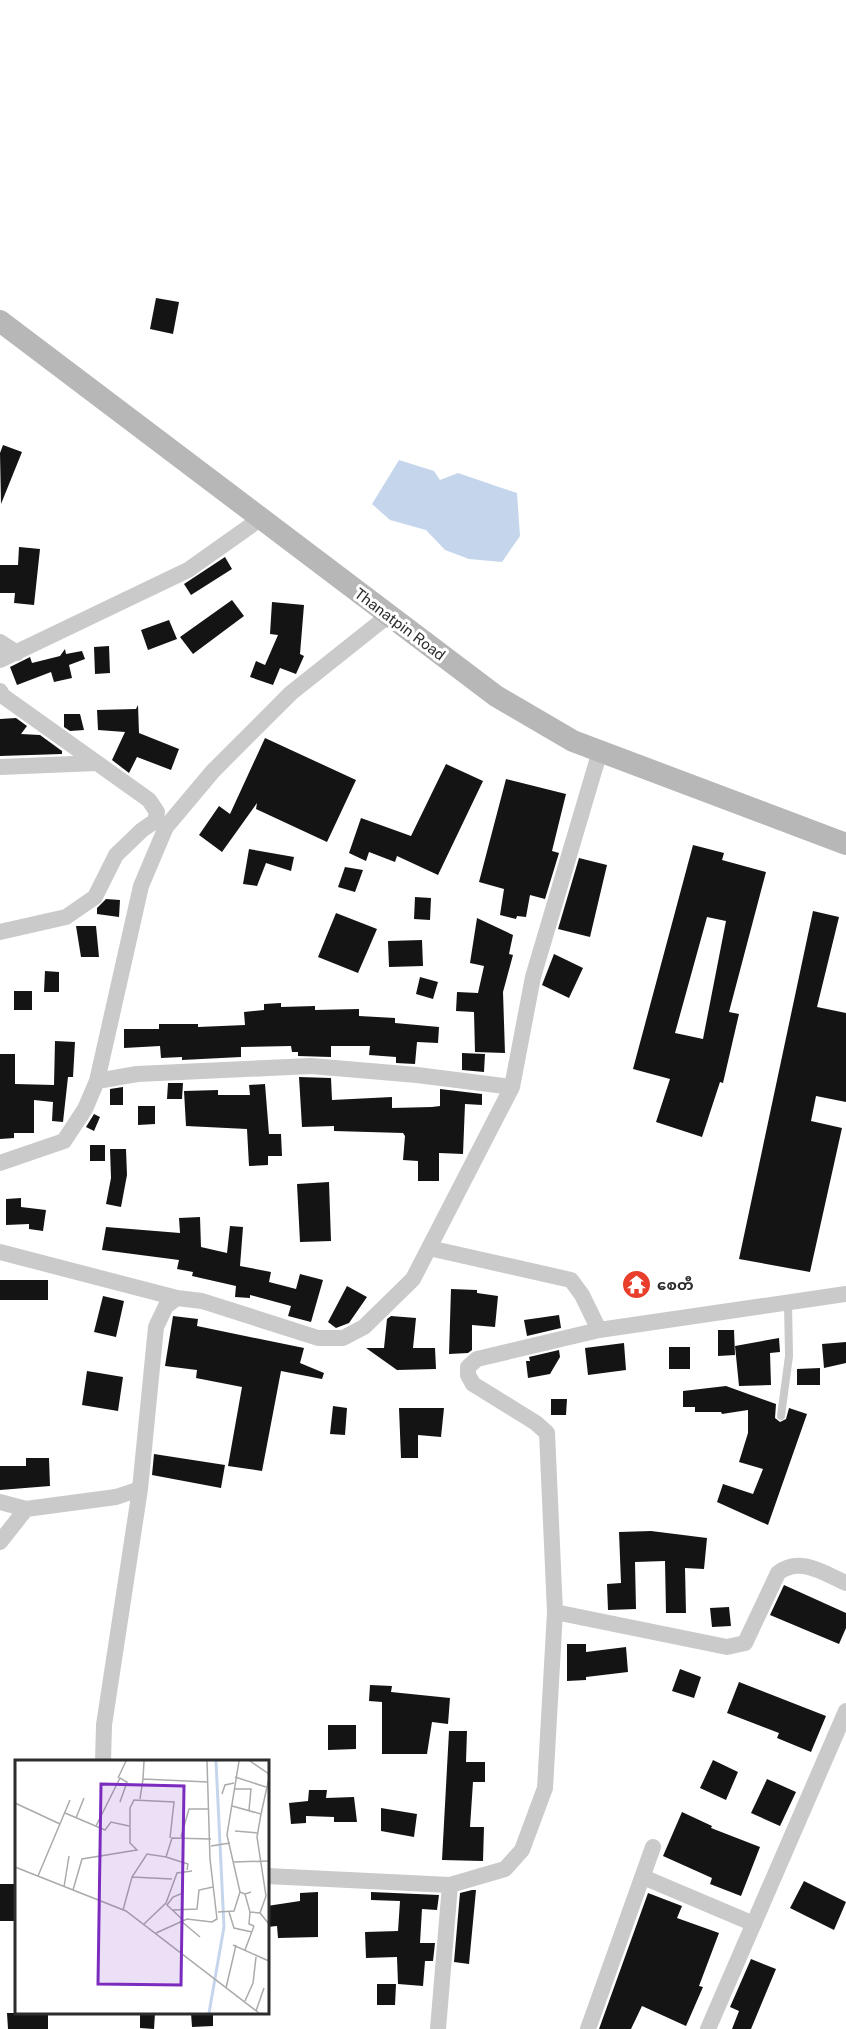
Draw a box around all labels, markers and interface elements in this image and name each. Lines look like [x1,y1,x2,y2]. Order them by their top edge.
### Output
street label: Thanatpin Road [351,584,449,664]
temple icon: စေတီ [620,1268,652,1300]
place label: စေတီ [657,1275,694,1293]
inset map [15,1760,268,2014]

